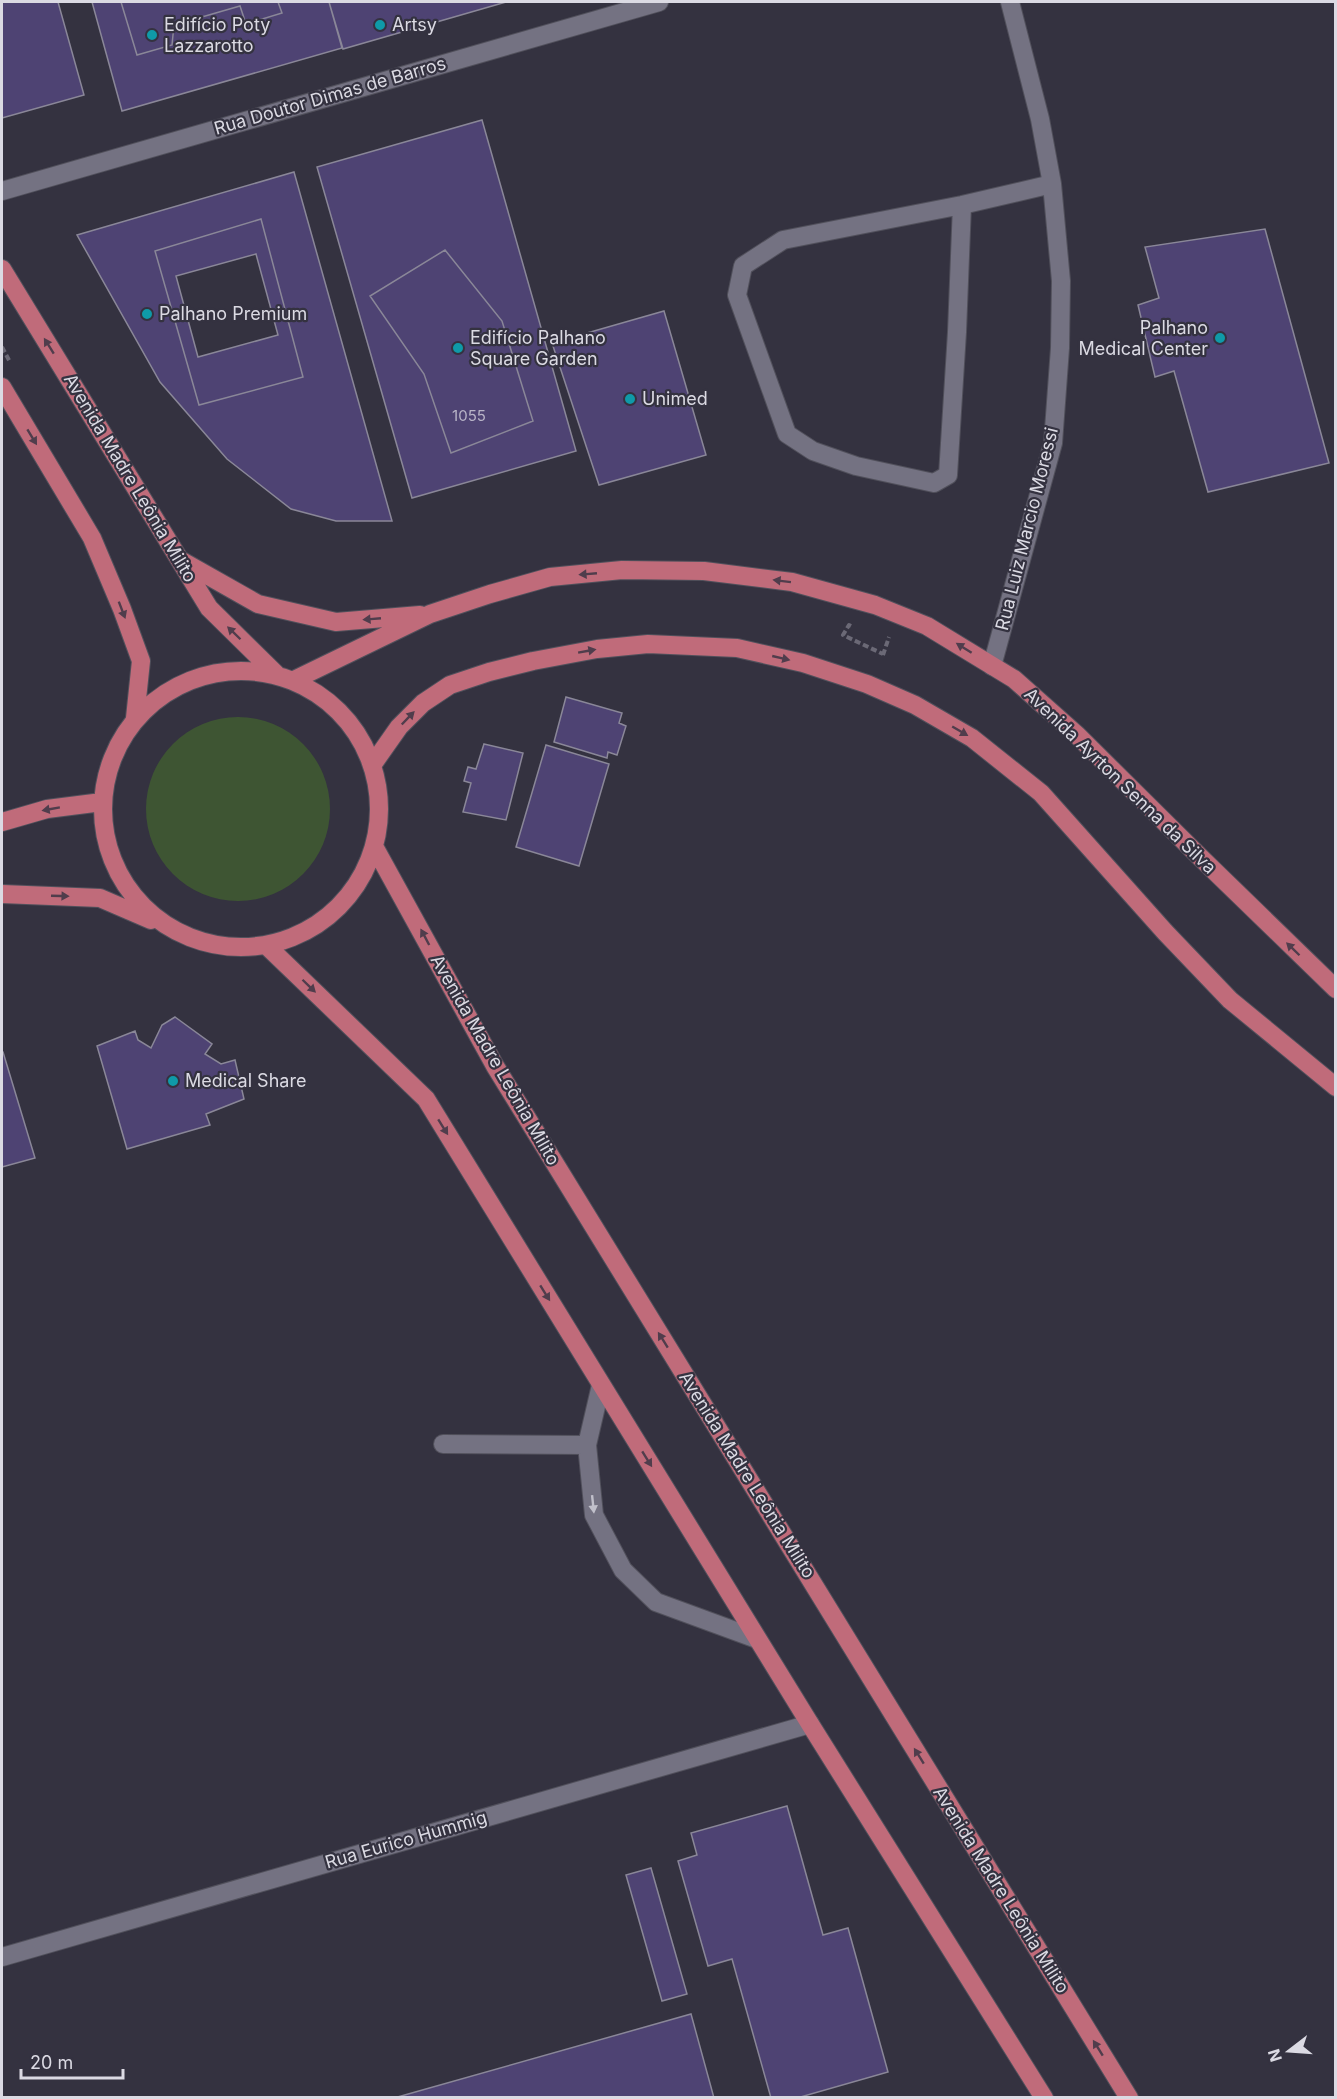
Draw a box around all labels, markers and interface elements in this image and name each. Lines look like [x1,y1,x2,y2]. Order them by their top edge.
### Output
place label: Edifício Poty Lazzarotto [164,14,270,56]
place label: Artsy [392,14,437,35]
marker: Artsy [373,18,387,32]
marker: Edifício Poty Lazzarotto [145,28,159,42]
street label: Rua Doutor Dimas de Barros [211,52,448,139]
place label: Palhano Premium [159,303,307,324]
marker: Palhano Premium [140,307,154,321]
place label: Palhano Medical Center [1079,317,1208,359]
place label: Edifício Palhano Square Garden [470,327,606,369]
marker: Palhano Medical Center [1213,331,1227,345]
one-way arrow [43,338,54,354]
marker: Edifício Palhano Square Garden [451,341,465,355]
street label: Avenida Madre Leônia Milito [60,370,201,586]
place label: Unimed [642,388,708,409]
marker: Unimed [623,392,637,406]
house number: 1055 [452,406,486,425]
street label: Rua Luiz Marcio Moressi [991,425,1062,632]
one-way arrow [26,429,37,445]
one-way arrow [578,569,597,579]
one-way arrow [773,577,792,586]
one-way arrow [117,601,127,619]
one-way arrow [362,614,381,623]
one-way arrow [226,626,241,640]
one-way arrow [956,643,972,654]
one-way arrow [578,646,597,655]
one-way arrow [771,653,790,663]
street label: Avenida Ayrton Senna da Silva [1020,683,1221,878]
one-way arrow [401,710,415,725]
one-way arrow [952,726,969,736]
one-way arrow [42,805,61,814]
one-way arrow [50,892,69,901]
one-way arrow [420,928,430,945]
one-way arrow [1285,942,1300,956]
street label: Avenida Madre Leônia Milito [426,951,564,1169]
one-way arrow [301,979,315,993]
place label: Medical Share [185,1070,306,1091]
marker: Medical Share [166,1074,180,1088]
one-way arrow [437,1119,448,1135]
one-way arrow [539,1285,550,1301]
one-way arrow [658,1331,669,1348]
street label: Avenida Madre Leônia Milito [675,1368,820,1582]
one-way arrow [641,1451,652,1467]
one-way arrow [588,1495,598,1514]
one-way arrow [913,1748,924,1764]
street label: Avenida Madre Leônia Milito [929,1783,1074,1997]
street label: Rua Eurico Hummig [323,1806,489,1873]
north arrow [1259,2021,1319,2081]
one-way arrow [1092,2040,1103,2056]
scale bar [21,2042,123,2080]
text: N [1263,2047,1286,2064]
text: 20 m [30,2052,73,2073]

